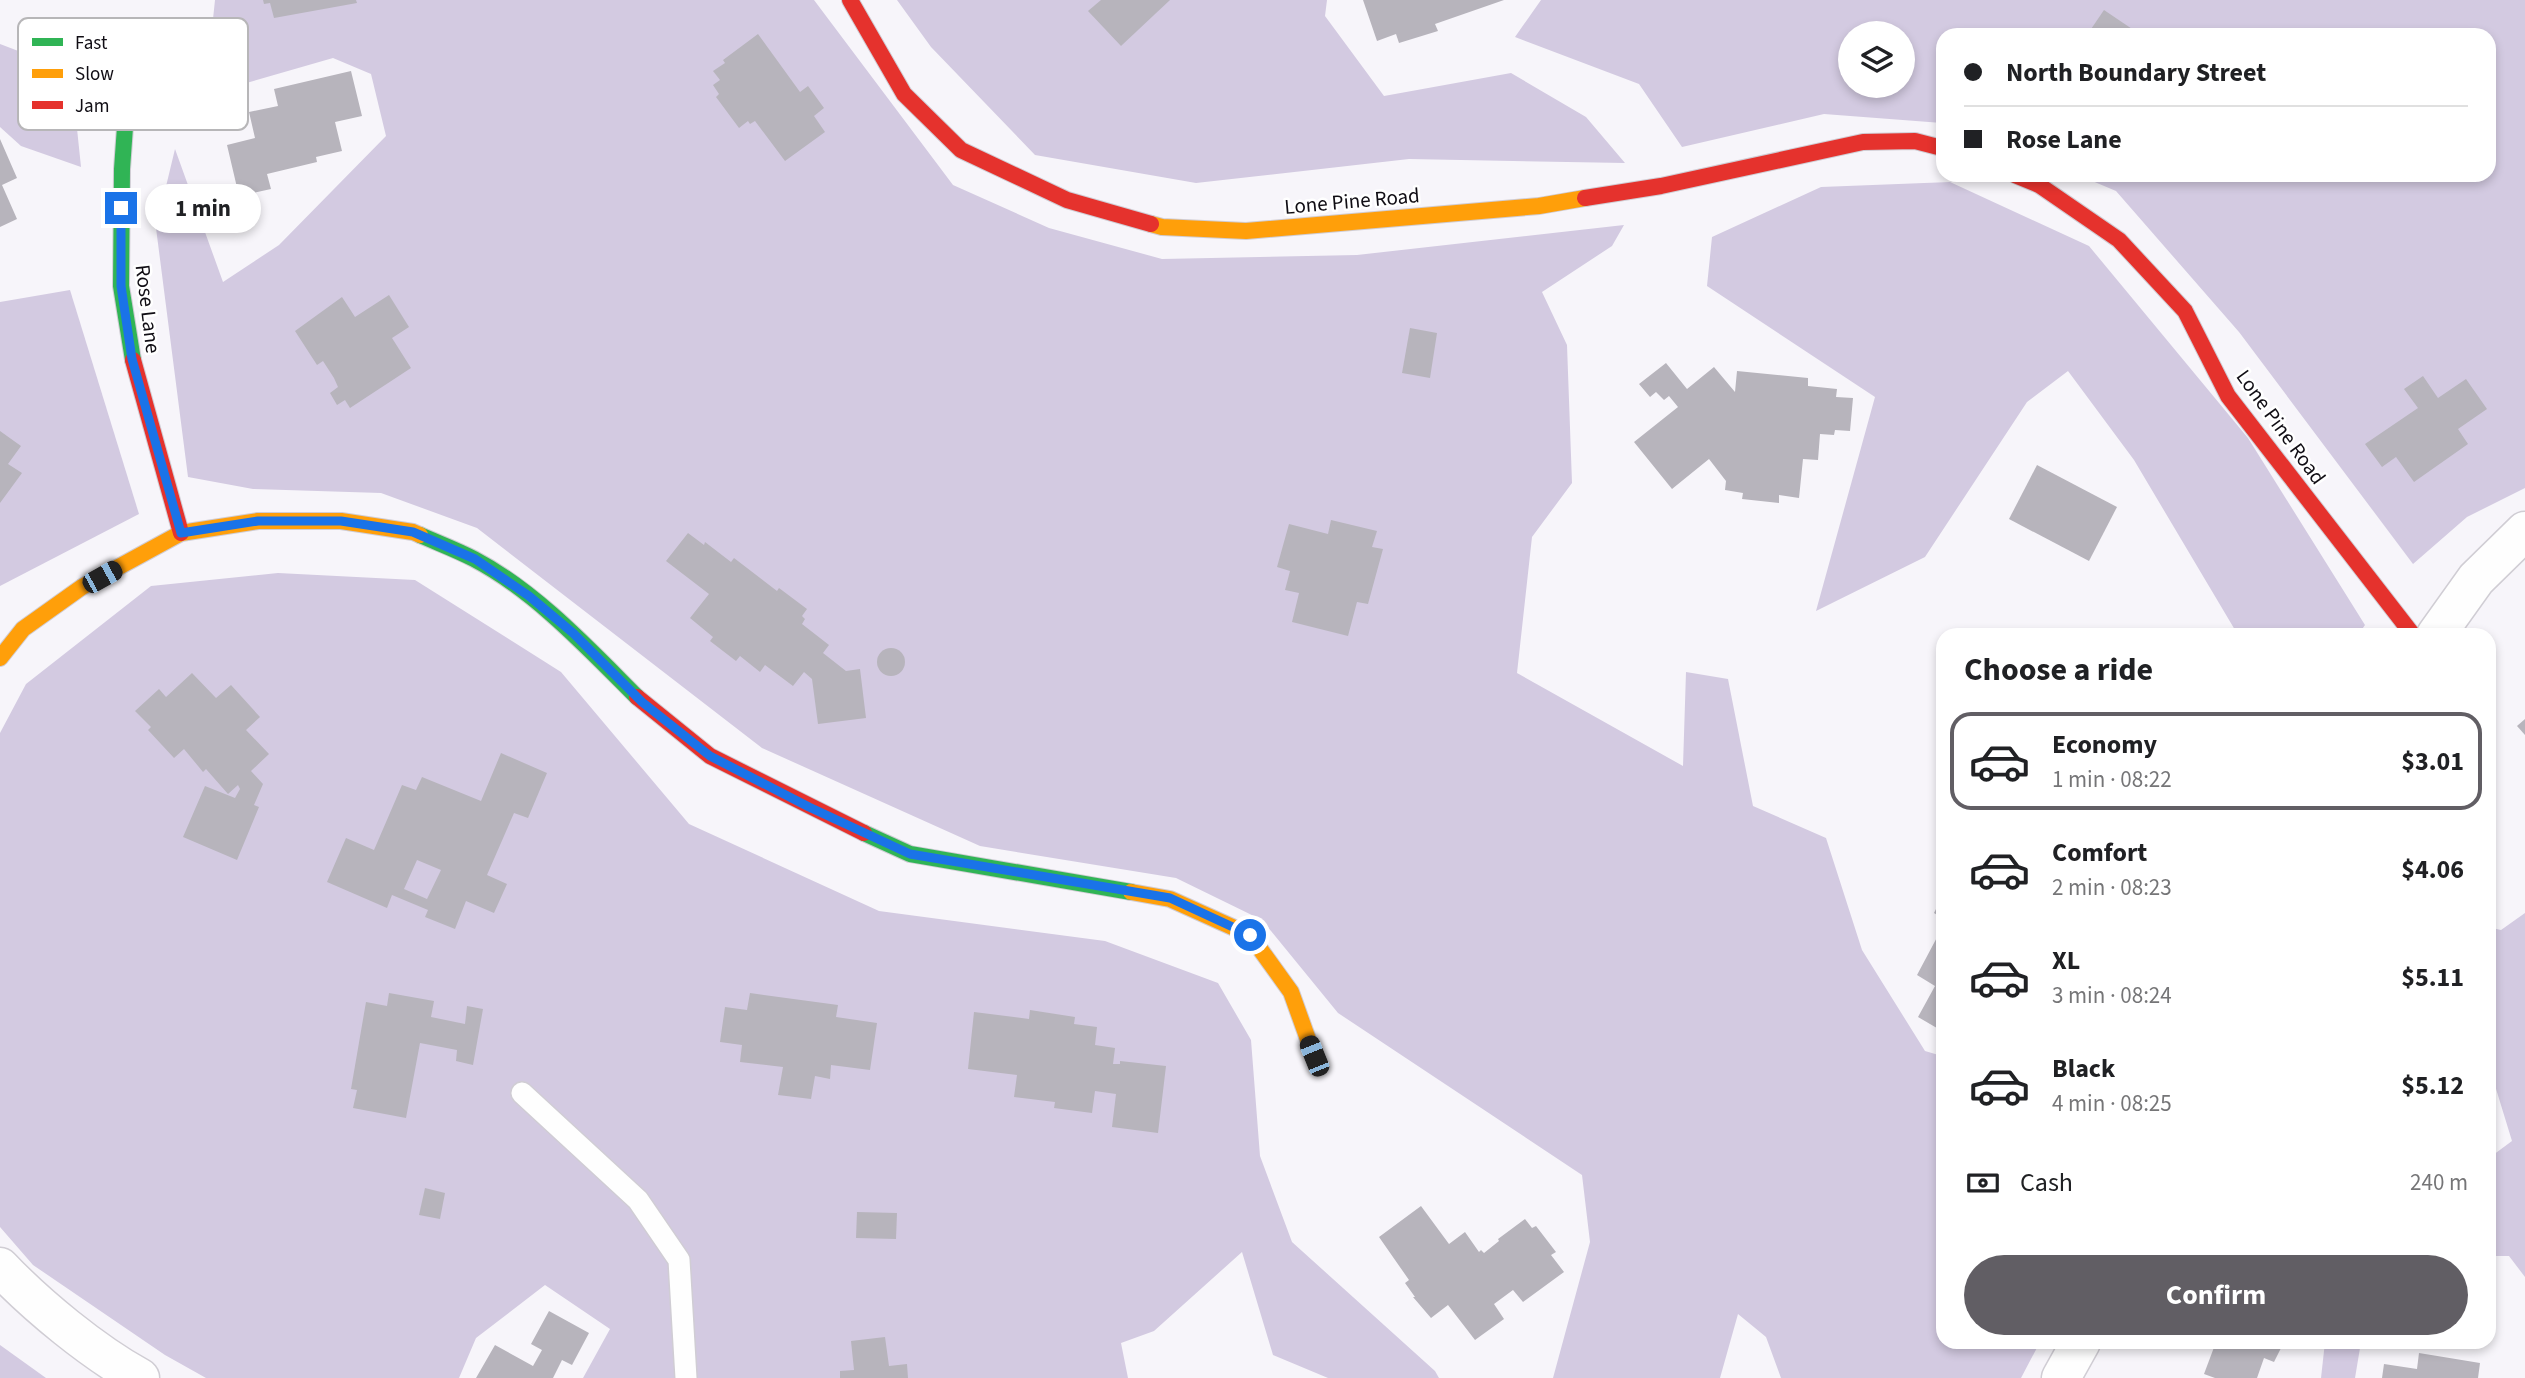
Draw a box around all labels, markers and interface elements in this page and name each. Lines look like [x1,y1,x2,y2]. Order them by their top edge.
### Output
legend [18,18,248,130]
map controls [1838,21,1915,98]
button: layers [1838,21,1915,98]
text: Fast [75,30,108,57]
text: North Boundary Street [2006,54,2266,91]
text: Slow [75,61,114,88]
text: Jam [75,93,109,120]
text: Rose Lane [2006,121,2122,158]
street label: Lone Pine Road [1283,180,1421,222]
callout: 1 min [146,184,261,232]
route end [105,192,137,224]
text: 1 min [175,192,231,225]
street label: Rose Lane [128,263,168,355]
street label: Lone Pine Road [2229,363,2333,491]
car [79,558,126,596]
text: Choose a ride [1964,647,2153,693]
text: Economy [2052,726,2157,763]
icon: car [1968,730,2031,793]
text: $3.01 [2401,743,2464,780]
text: 1 min · 08:22 [2052,763,2172,796]
text: Comfort [2052,834,2147,871]
icon: car [1968,838,2031,901]
text: $4.06 [2401,851,2464,888]
text: 2 min · 08:23 [2052,871,2172,904]
route start [1234,919,1266,951]
text: XL [2052,942,2080,979]
icon: car [1968,946,2031,1009]
text: $5.11 [2401,959,2464,996]
text: 3 min · 08:24 [2052,979,2172,1012]
car [1297,1033,1332,1079]
text: Black [2052,1050,2115,1087]
icon: car [1968,1054,2031,1117]
text: $5.12 [2401,1067,2464,1104]
text: 4 min · 08:25 [2052,1087,2172,1120]
icon: cash [1964,1164,2002,1202]
text: Cash [2020,1164,2073,1201]
text: 240 m [2410,1166,2468,1199]
button: Confirm [1964,1255,2468,1335]

